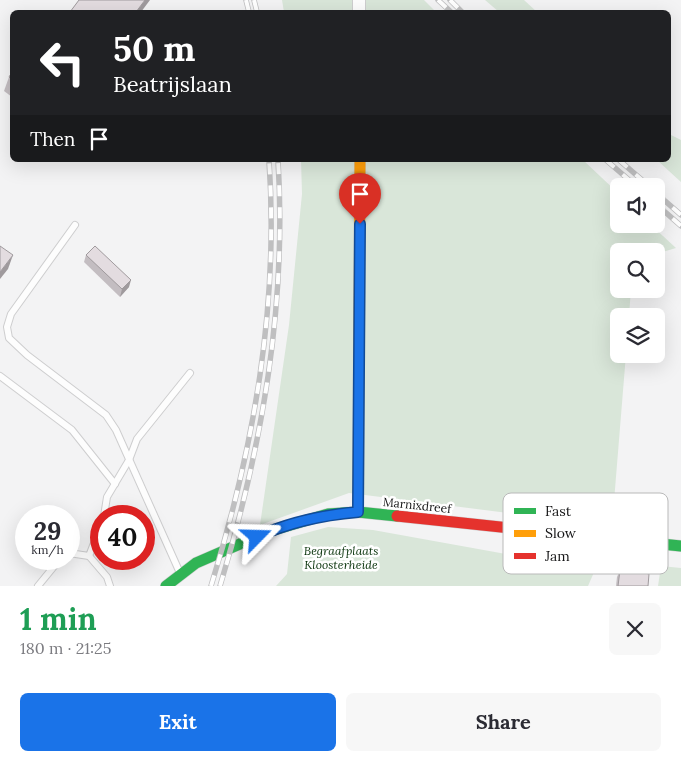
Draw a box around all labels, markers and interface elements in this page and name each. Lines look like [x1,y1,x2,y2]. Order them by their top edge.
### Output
text: 50 m [113,26,196,71]
icon: left [30,30,95,95]
text: Beatrijslaan [113,70,232,98]
icon: arrive [85,125,113,153]
text: Then [30,127,75,151]
pin [339,173,381,224]
map controls [610,178,665,363]
button: sound [610,178,665,233]
icon: arrive [346,180,374,208]
button: search [610,243,665,298]
button: layers [610,308,665,363]
legend [503,493,668,574]
street label: Marnixdreef [382,494,453,516]
text: Fast [545,502,572,520]
speed limit sign: 40 [90,505,155,570]
position arrow [230,510,282,562]
text: 29 [34,515,61,547]
text: Slow [545,524,577,542]
text: km/h [31,542,64,557]
park label: Begraafplaats Kloosterheide [304,543,378,572]
text: Jam [544,547,570,565]
text: 1 min [20,600,97,638]
button: close [609,603,661,655]
text: 180 m · 21:25 [20,638,111,658]
button: Exit [20,693,336,751]
button: Share [346,693,661,751]

